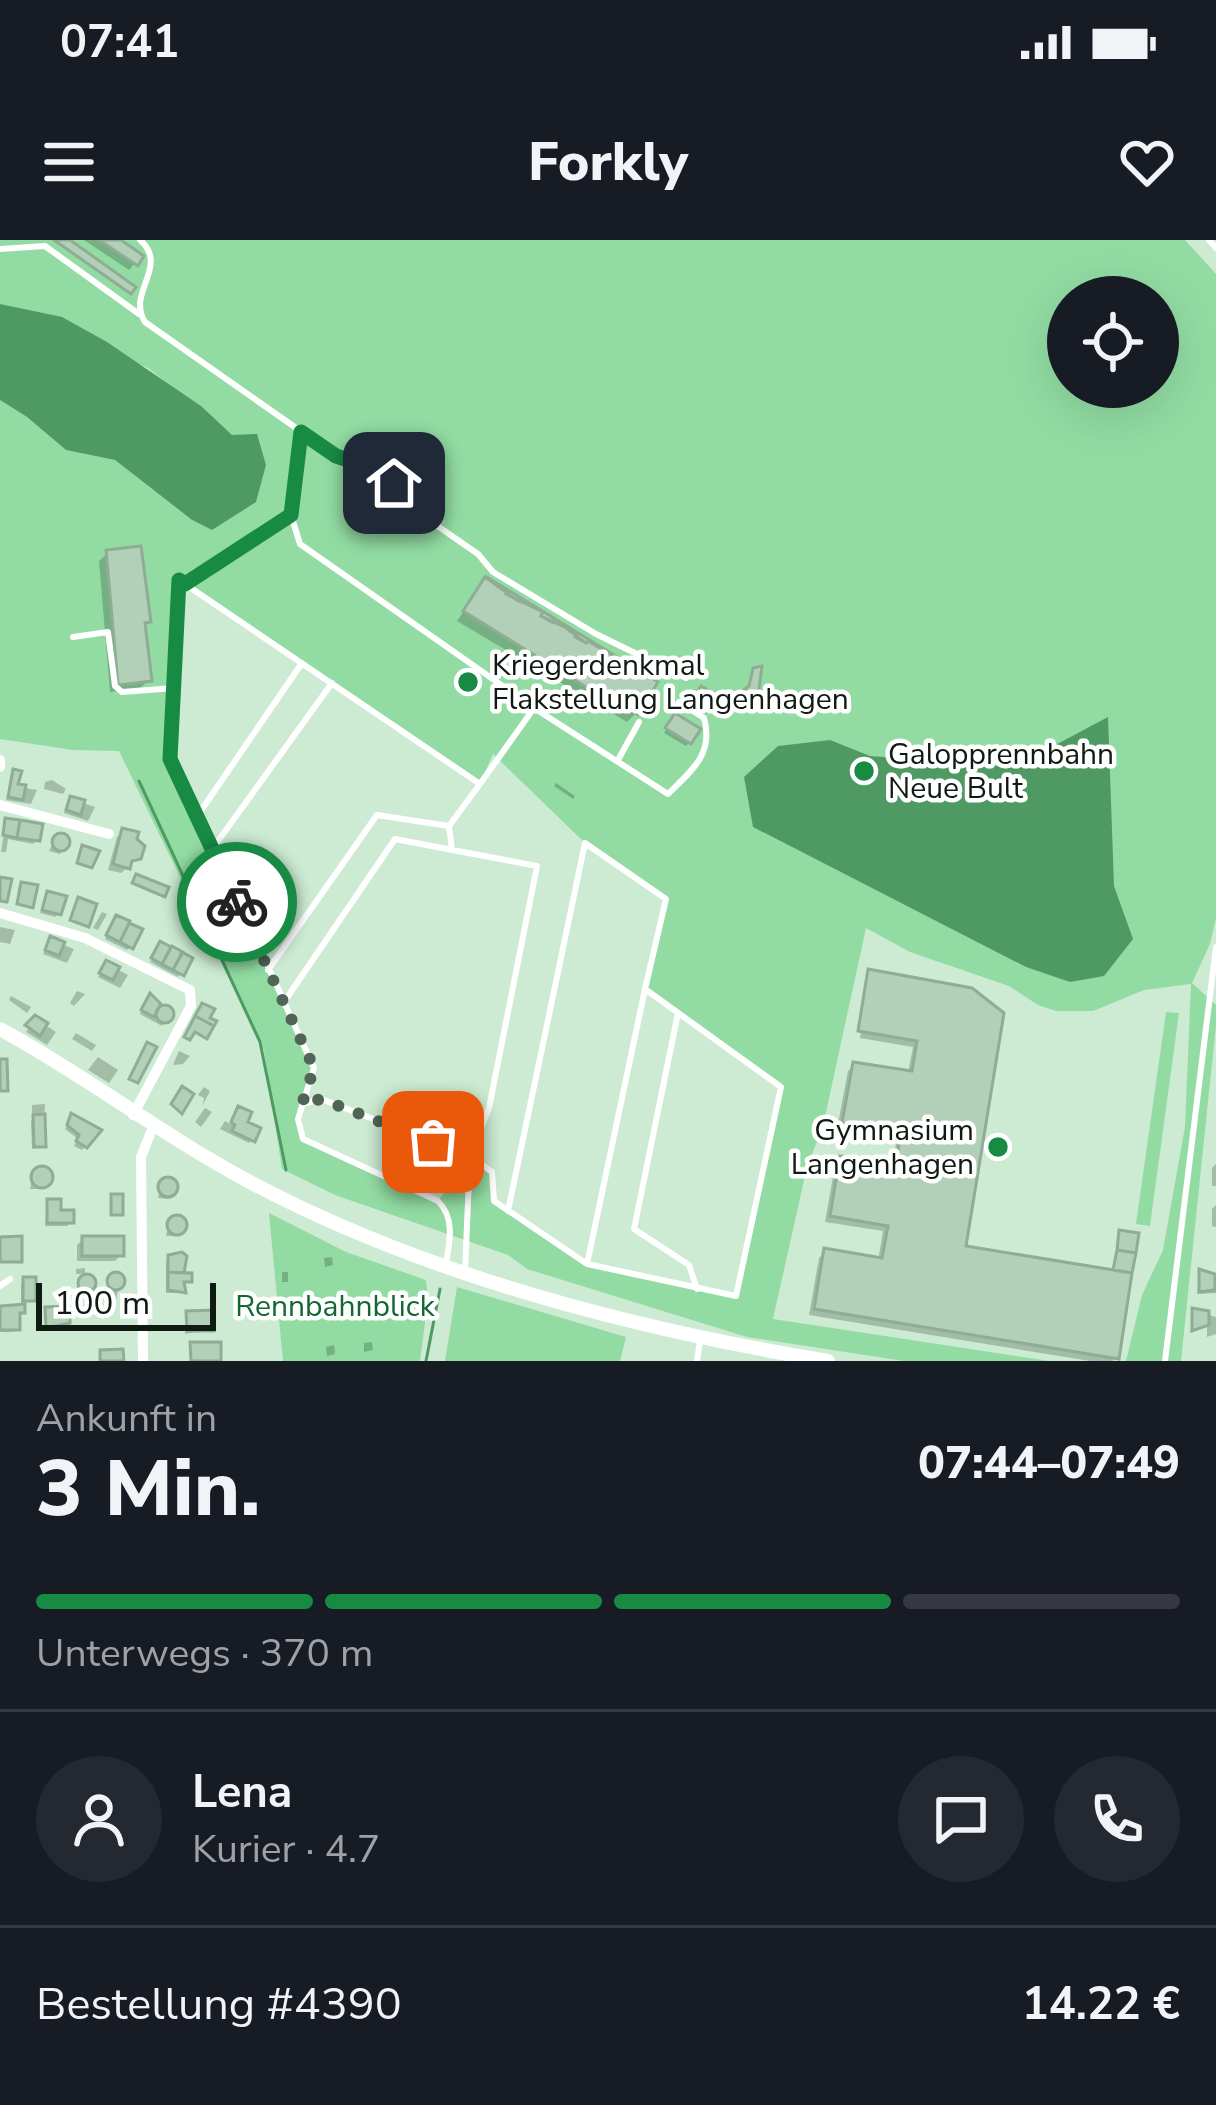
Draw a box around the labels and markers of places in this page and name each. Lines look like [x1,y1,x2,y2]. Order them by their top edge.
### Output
pin [343,432,445,534]
place label: Kriegerdenkmal Flakstellung Langenhagen [492,645,849,720]
marker: Kriegerdenkmal Flakstellung Langenhagen [455,669,481,695]
place label: Galopprennbahn Neue Bult [888,734,1114,809]
marker: Galopprennbahn Neue Bult [851,758,877,784]
pin [382,1091,484,1193]
place label: Gymnasium Langenhagen [791,1110,974,1185]
marker: Gymnasium Langenhagen [985,1134,1011,1160]

